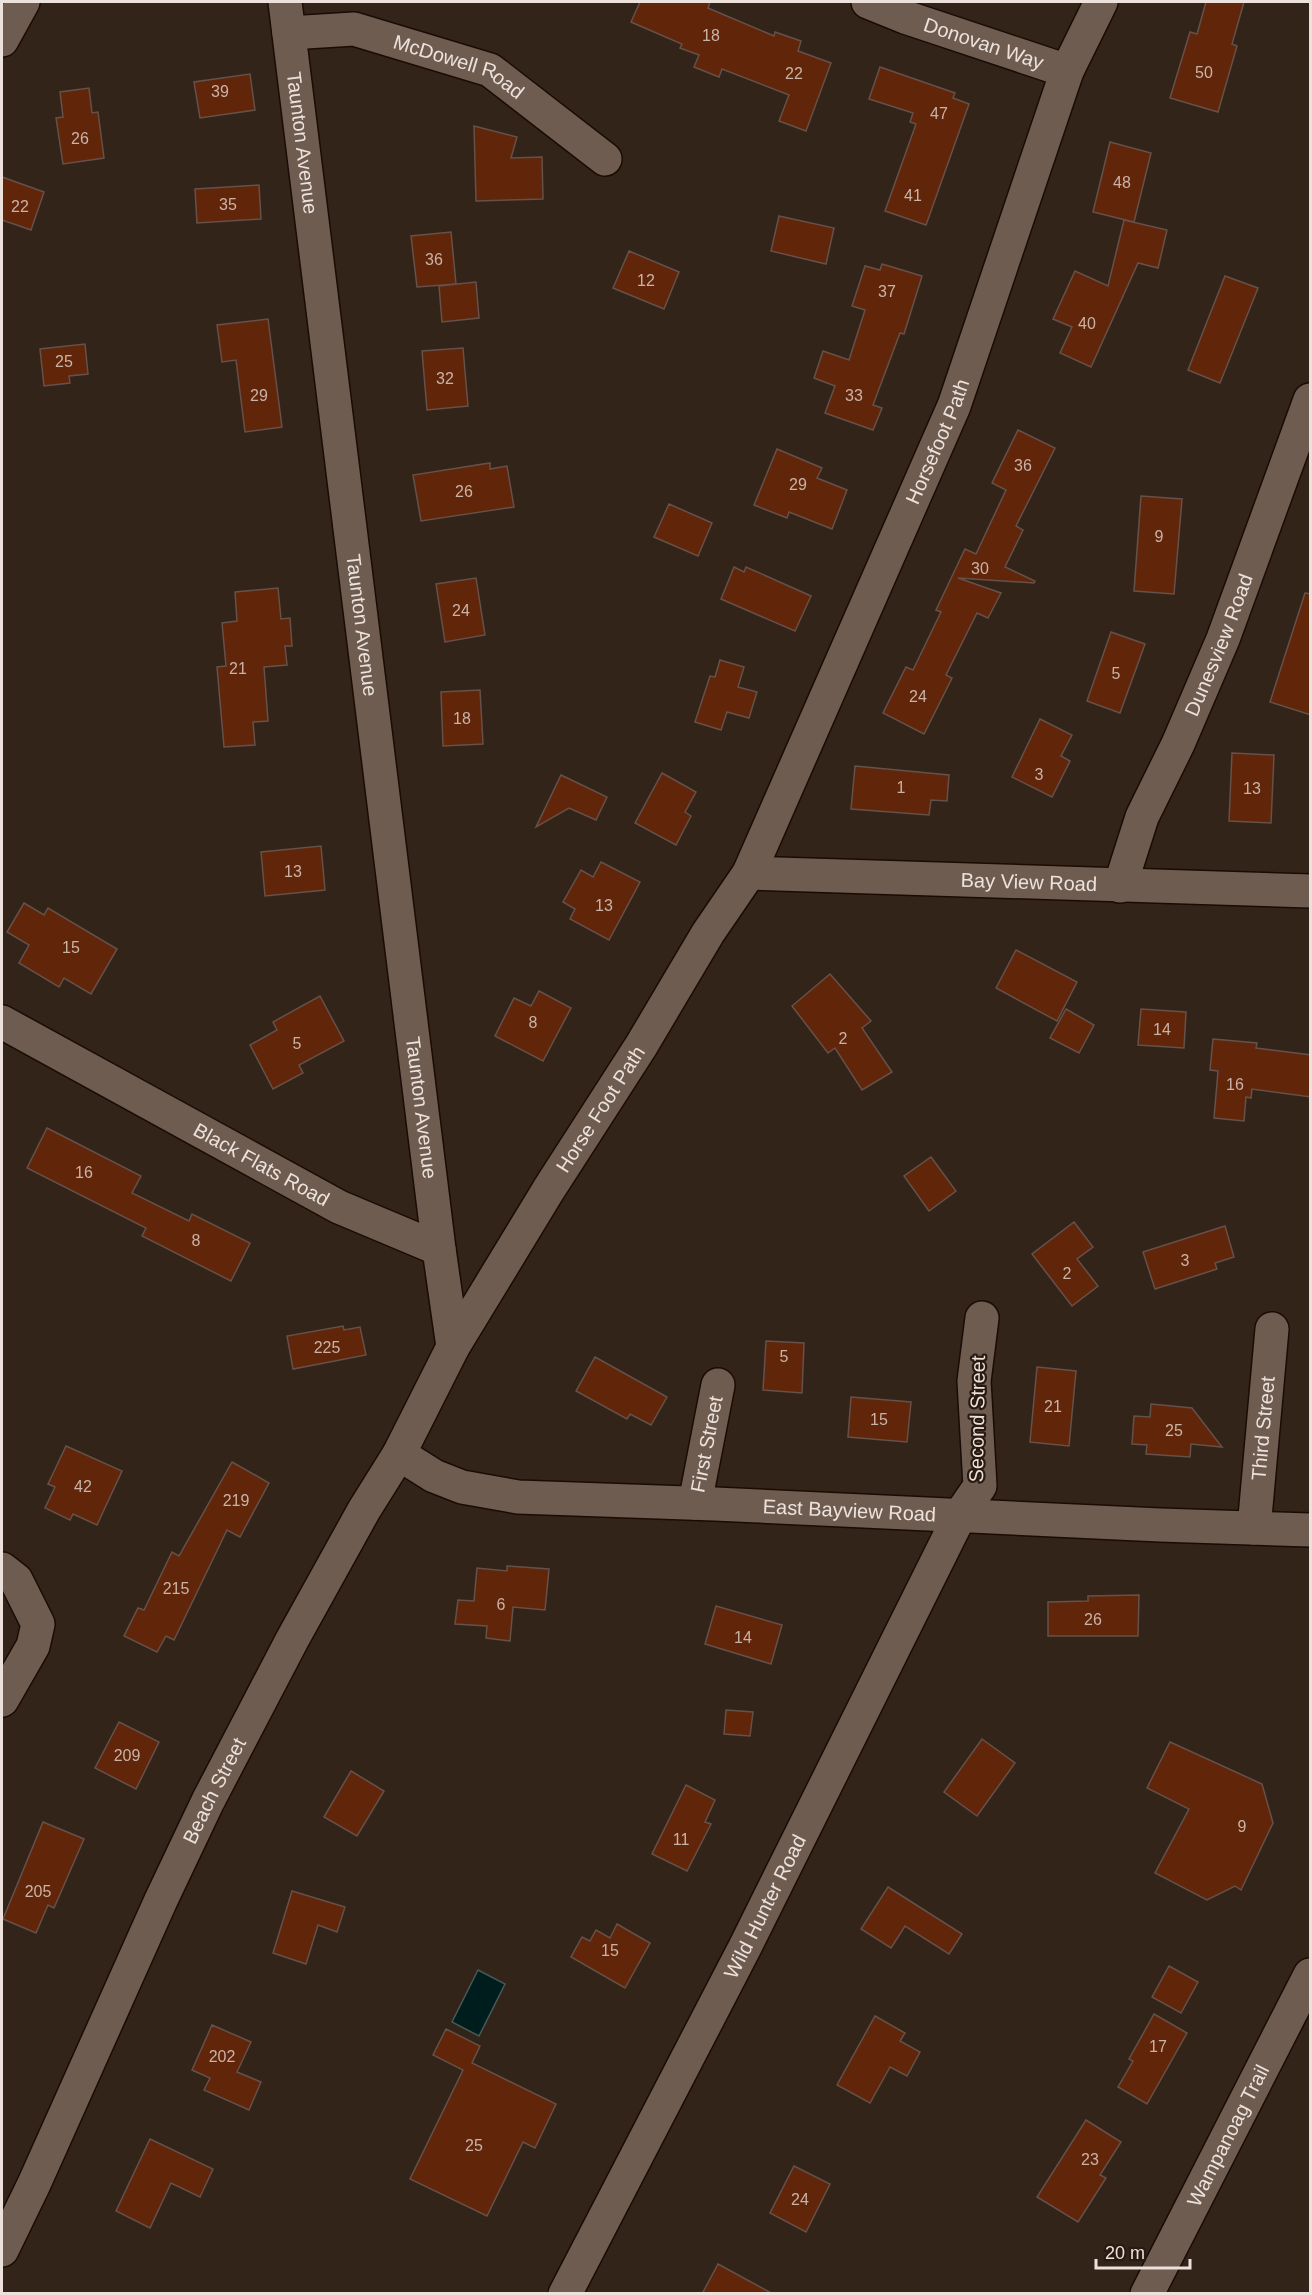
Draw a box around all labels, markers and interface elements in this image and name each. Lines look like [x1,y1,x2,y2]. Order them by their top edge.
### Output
street label: Donovan Way [921,13,1047,73]
house number: 18 [702,27,720,44]
street label: McDowell Road [391,31,528,103]
house number: 50 [1195,64,1213,81]
house number: 22 [785,65,803,82]
street label: Taunton Avenue [283,71,322,215]
house number: 39 [211,83,229,100]
house number: 47 [930,105,948,122]
house number: 26 [71,130,89,147]
house number: 48 [1113,174,1131,191]
house number: 41 [904,187,922,204]
house number: 35 [219,196,237,213]
house number: 22 [11,198,29,215]
house number: 36 [425,251,443,268]
house number: 12 [637,272,655,289]
house number: 37 [878,283,896,300]
house number: 40 [1078,315,1096,332]
house number: 25 [55,353,73,370]
house number: 32 [436,370,454,387]
street label: Horsefoot Path [901,376,973,507]
house number: 29 [250,387,268,404]
house number: 33 [845,387,863,404]
house number: 36 [1014,457,1032,474]
house number: 29 [789,476,807,493]
house number: 26 [455,483,473,500]
house number: 9 [1155,528,1164,545]
street label: Taunton Avenue [342,553,382,698]
house number: 30 [971,560,989,577]
street label: Dunesview Road [1180,571,1257,719]
house number: 24 [452,602,470,619]
house number: 21 [229,660,247,677]
house number: 5 [1112,665,1121,682]
house number: 24 [909,688,927,705]
house number: 18 [453,710,471,727]
house number: 3 [1035,766,1044,783]
house number: 1 [897,779,906,796]
house number: 13 [1243,780,1261,797]
house number: 13 [284,863,302,880]
street label: Bay View Road [960,869,1097,895]
house number: 13 [595,897,613,914]
house number: 15 [62,939,80,956]
house number: 8 [529,1014,538,1031]
house number: 14 [1153,1021,1171,1038]
house number: 2 [839,1030,848,1047]
house number: 5 [293,1035,302,1052]
street label: Taunton Avenue [402,1035,441,1180]
street label: Horse Foot Path [552,1042,649,1176]
house number: 16 [1226,1076,1244,1093]
street label: Black Flats Road [190,1118,333,1210]
house number: 16 [75,1164,93,1181]
house number: 8 [192,1232,201,1249]
house number: 3 [1181,1252,1190,1269]
house number: 2 [1063,1265,1072,1282]
house number: 225 [314,1339,340,1356]
house number: 5 [780,1348,789,1365]
street label: Second Street [965,1355,989,1483]
street label: Third Street [1247,1375,1279,1481]
street label: First Street [686,1394,727,1494]
house number: 21 [1044,1398,1062,1415]
house number: 15 [870,1411,888,1428]
house number: 25 [1165,1422,1183,1439]
house number: 42 [74,1478,92,1495]
house number: 219 [223,1492,249,1509]
street label: East Bayview Road [762,1495,937,1525]
house number: 215 [163,1580,189,1597]
house number: 6 [497,1596,506,1613]
house number: 26 [1084,1611,1102,1628]
house number: 14 [734,1629,752,1646]
street label: Beach Street [178,1734,250,1847]
house number: 209 [114,1747,140,1764]
house number: 9 [1238,1818,1247,1835]
house number: 11 [673,1831,689,1848]
street label: Wild Hunter Road [720,1831,810,1982]
house number: 205 [25,1883,51,1900]
house number: 15 [601,1942,619,1959]
house number: 17 [1149,2038,1167,2055]
house number: 202 [209,2048,235,2065]
street label: Wampanoag Trail [1183,2061,1273,2210]
house number: 25 [465,2137,483,2154]
house number: 23 [1081,2151,1099,2168]
house number: 24 [791,2191,809,2208]
scale bar [1096,2232,1190,2270]
text: 20 m [1105,2243,1145,2263]

